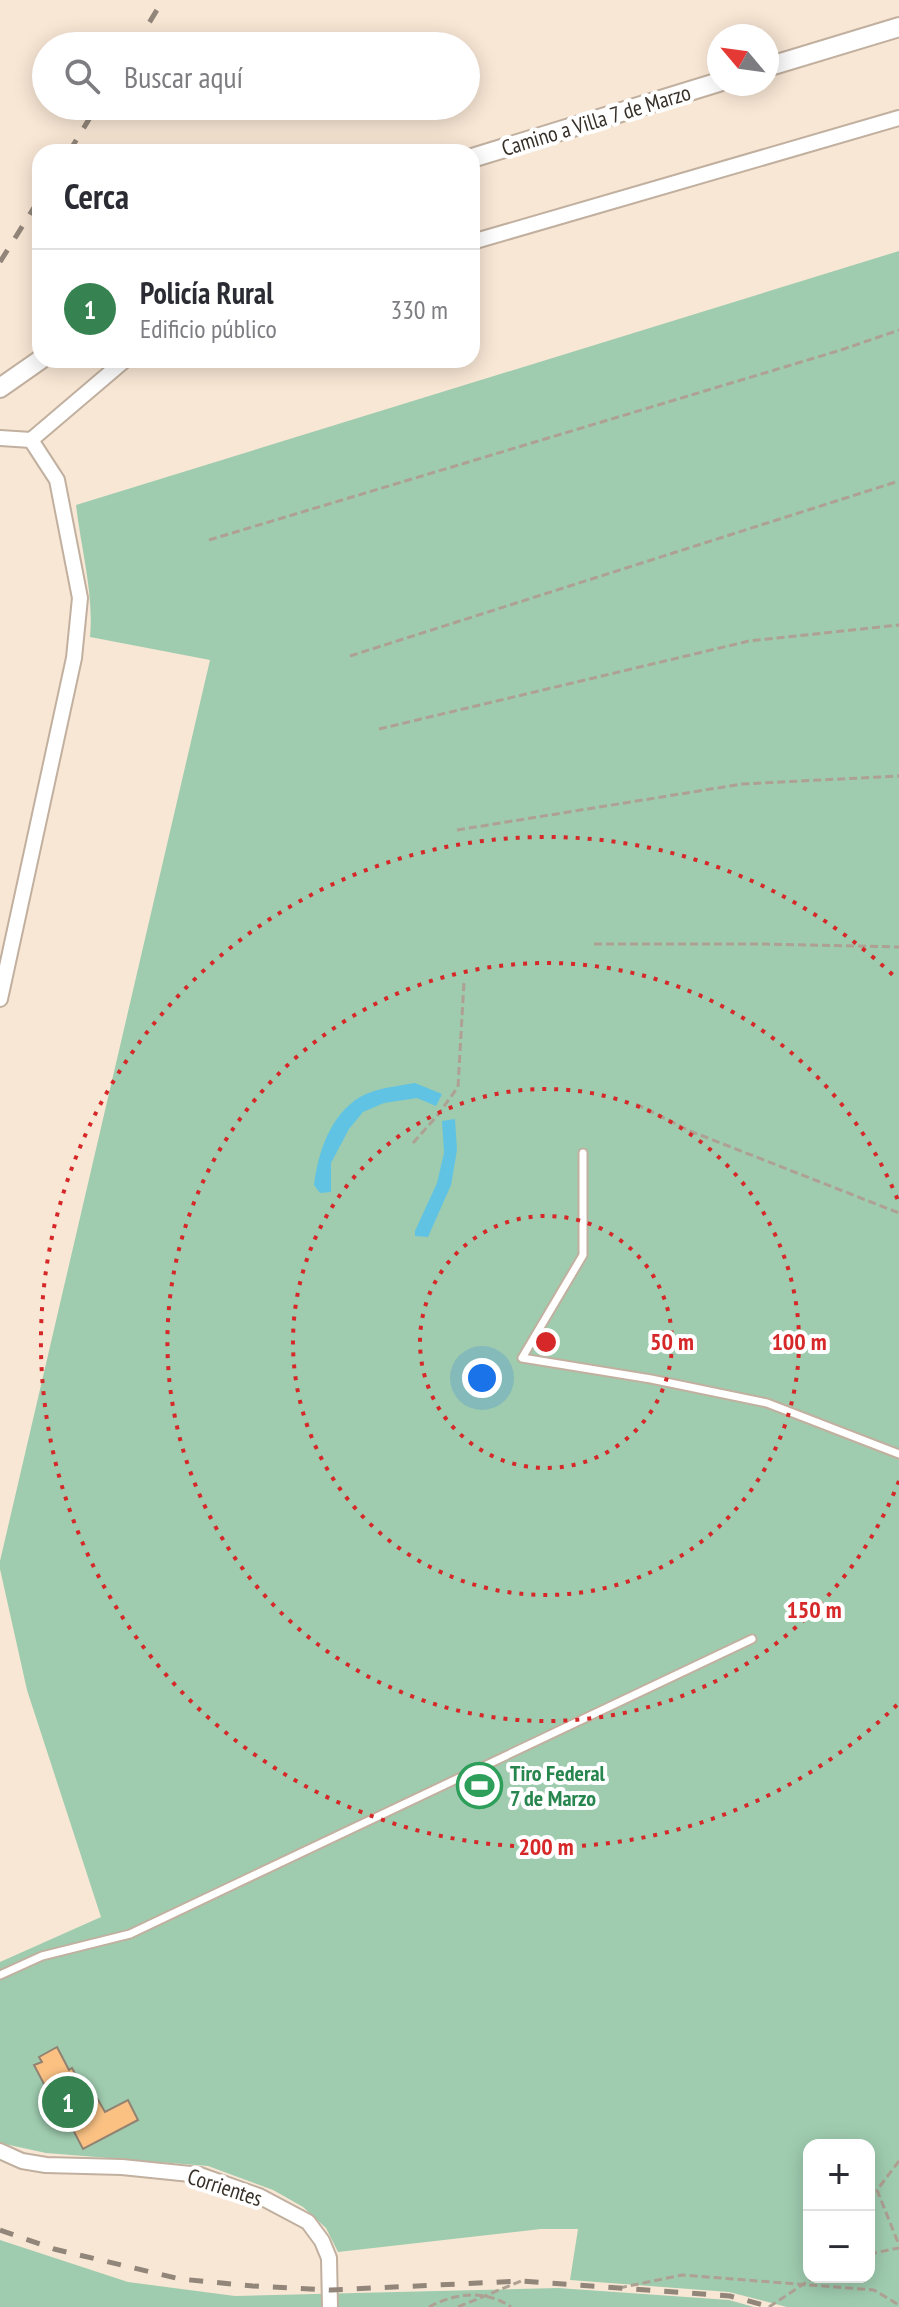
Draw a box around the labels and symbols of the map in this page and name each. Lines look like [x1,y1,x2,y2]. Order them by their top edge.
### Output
north arrow [707,24,779,96]
street label: Camino a Villa 7 de Marzo [498,78,694,162]
text: 50 m [650,1326,694,1357]
text: 100 m [771,1326,827,1357]
centre of rings [532,1328,560,1356]
your location [462,1358,502,1398]
text: 150 m [786,1594,842,1625]
place label: Tiro Federal 7 de Marzo [510,1759,605,1812]
sports icon: Tiro Federal 7 de Marzo [455,1762,503,1810]
text: 200 m [518,1831,574,1862]
pin: 1 [42,2072,94,2132]
street label: Corrientes [184,2162,266,2212]

